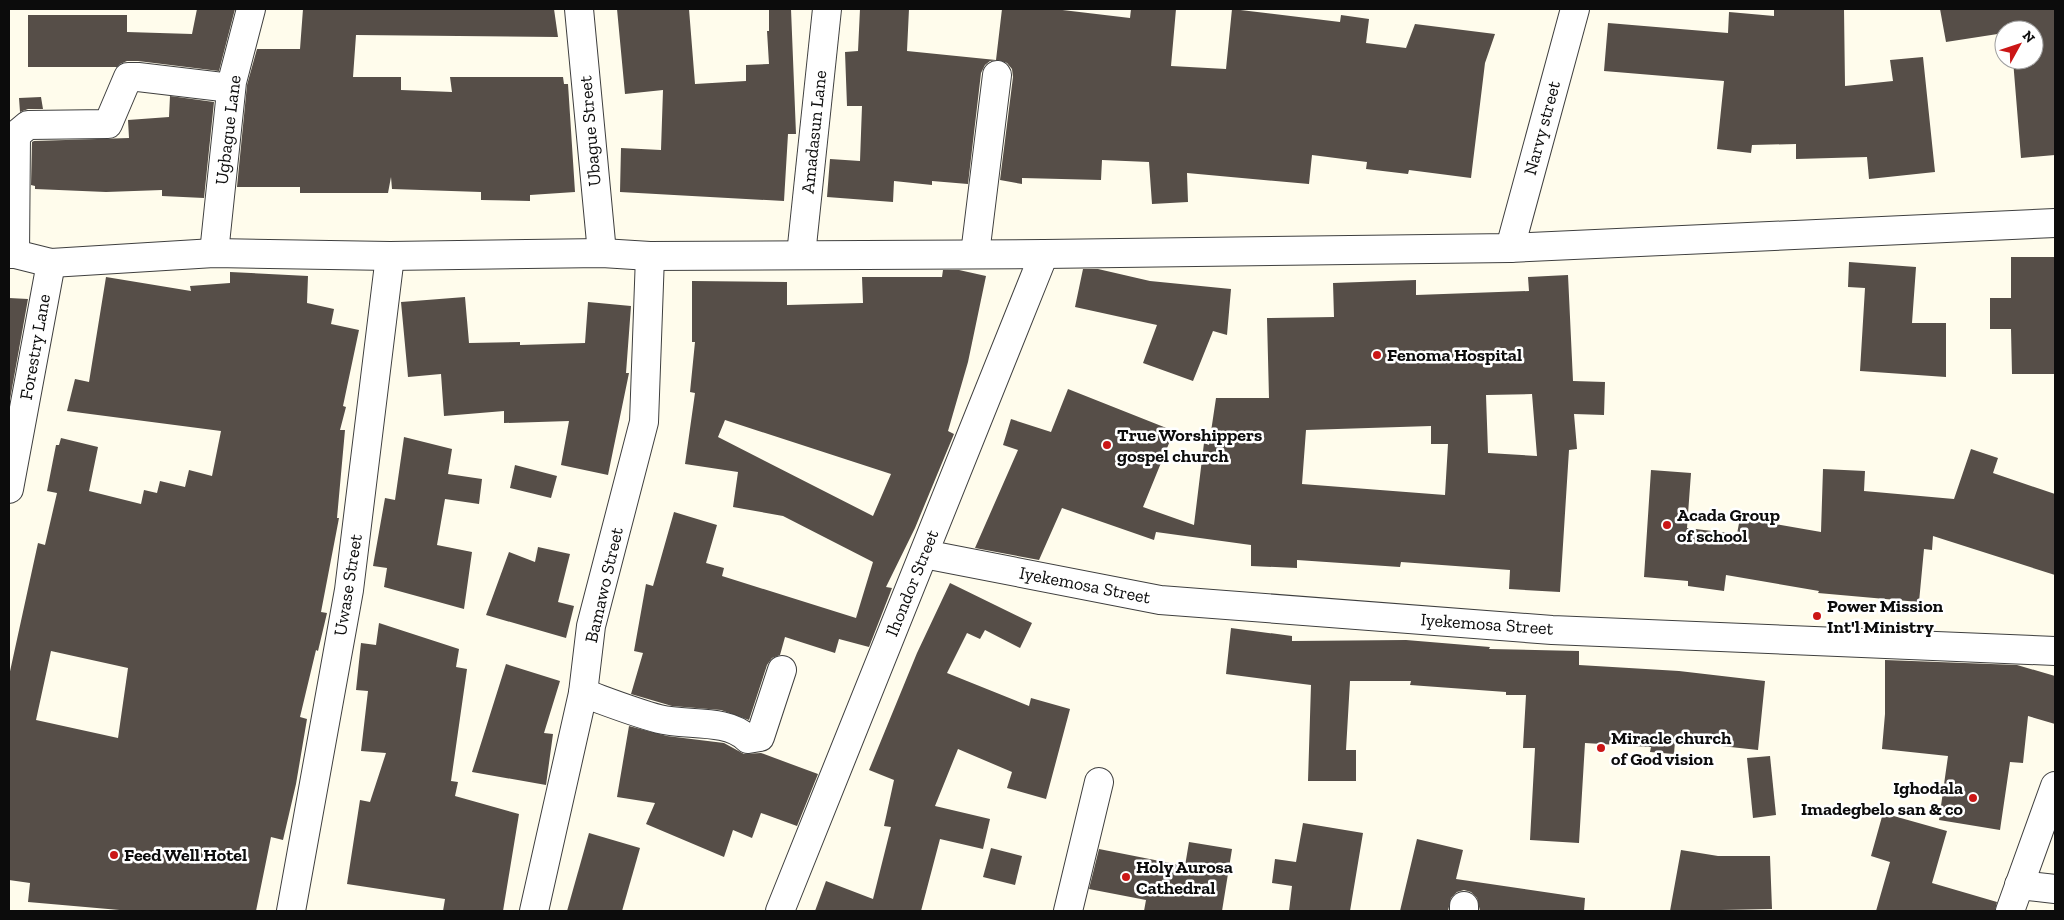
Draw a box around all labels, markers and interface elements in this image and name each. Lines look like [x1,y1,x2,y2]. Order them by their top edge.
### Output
north arrow [1994,20,2044,70]
text: N [2019,27,2039,47]
street label: Amadasun Lane [797,69,831,195]
street label: Ugbague Lane [210,74,246,186]
street label: Ubague Street [574,74,606,187]
street label: Narvy street [1519,78,1565,178]
street label: Forestry Lane [15,292,55,402]
place label: Fenoma Hospital [1387,344,1522,366]
marker: Fenoma Hospital [1371,349,1383,361]
place label: True Worshippers gospel church [1117,424,1262,467]
marker: True Worshippers gospel church [1101,439,1113,451]
place label: Acada Group of school [1677,504,1780,547]
marker: Acada Group of school [1661,519,1673,531]
street label: Bamawo Street [580,525,628,645]
street label: Ihondor Street [881,526,944,640]
street label: Uwase Street [329,532,367,638]
street label: Iyekemosa Street [1018,562,1153,609]
place label: Power Mission Int'l Ministry [1827,595,1944,638]
street label: Iyekemosa Street [1420,608,1554,640]
marker: Power Mission Int'l Ministry [1811,610,1823,622]
place label: Miracle church of God vision [1611,727,1732,770]
marker: Miracle church of God vision [1595,742,1607,754]
place label: Ighodala Imadegbelo san & co [1801,777,1964,820]
marker: Ighodala Imadegbelo san & co [1967,792,1979,804]
place label: Feed Well Hotel [124,844,247,866]
marker: Feed Well Hotel [108,849,120,861]
place label: Holy Aurosa Cathedral [1136,856,1233,899]
marker: Holy Aurosa Cathedral [1120,871,1132,883]

